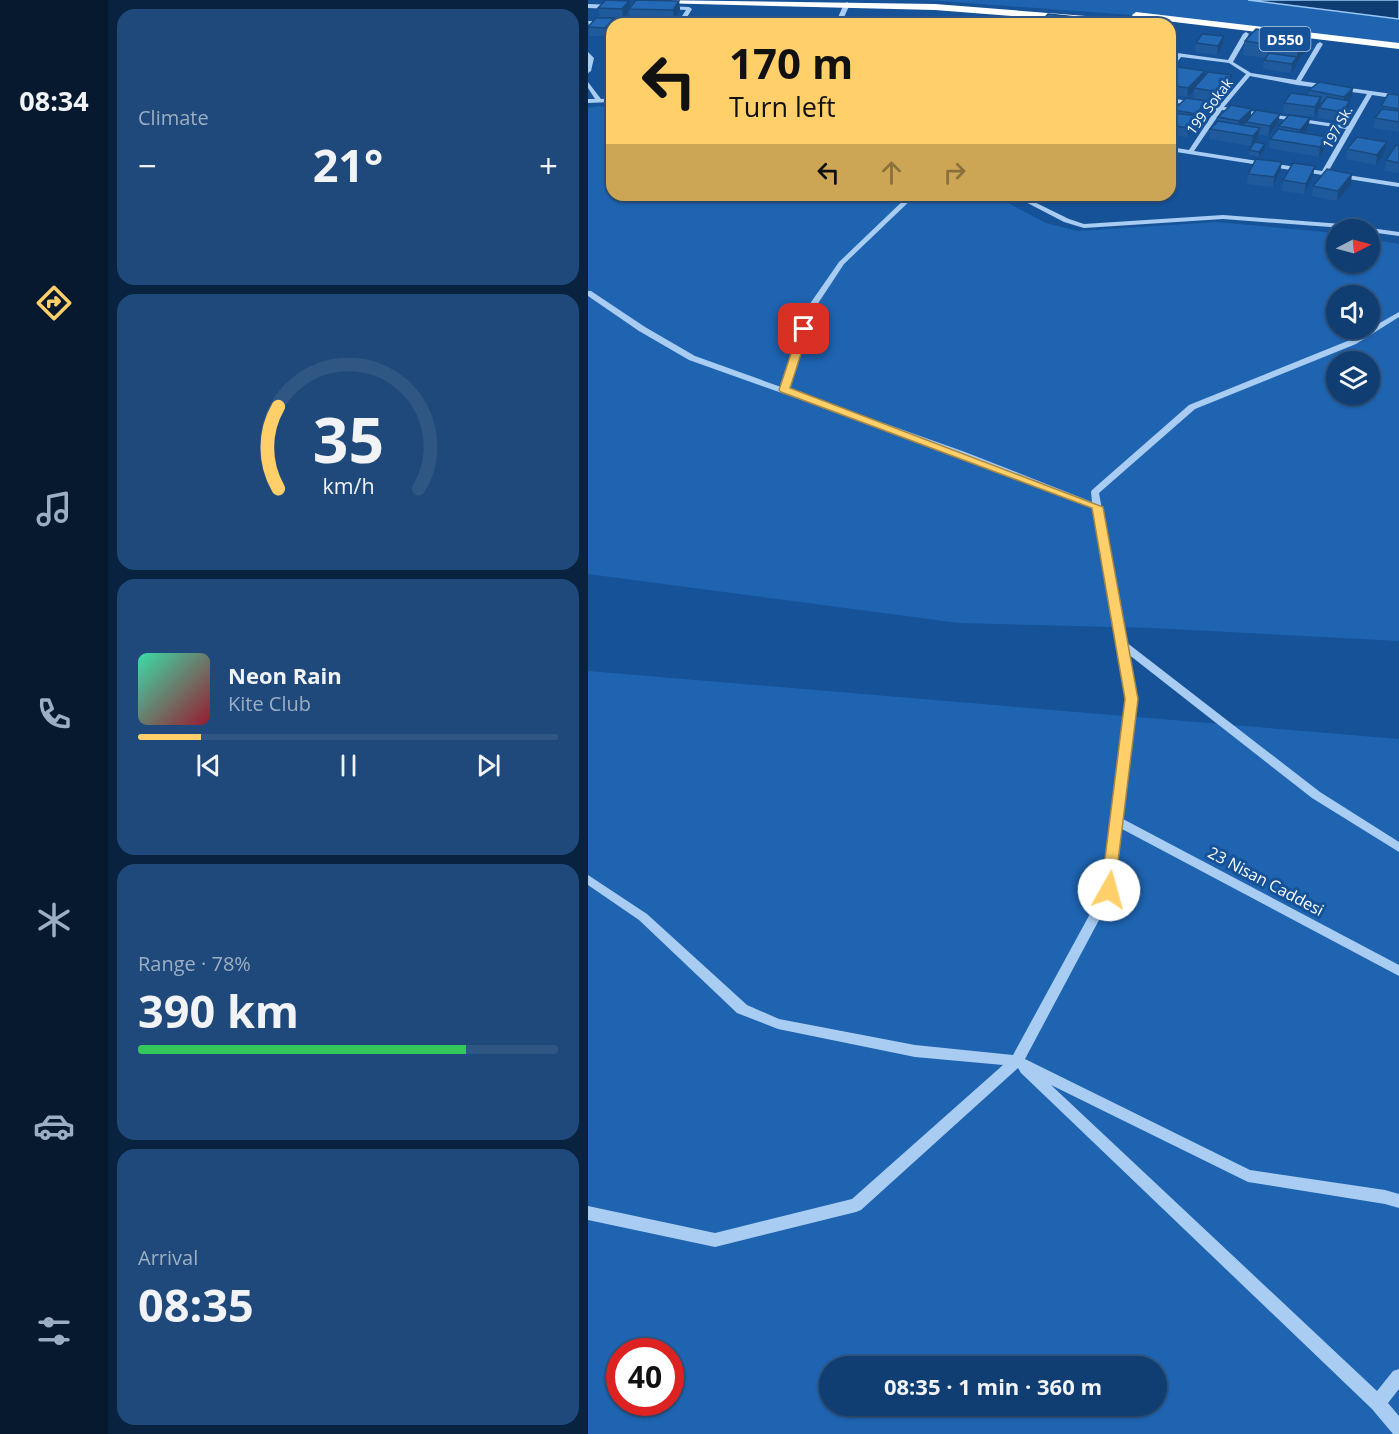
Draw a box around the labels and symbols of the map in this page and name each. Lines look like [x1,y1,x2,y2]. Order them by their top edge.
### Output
road number: D550 [1260,27,1310,51]
street label: 199 Sokak [1181,73,1237,138]
street label: 197 Sk. [1317,102,1357,152]
north arrow [1326,219,1380,273]
pin [778,303,829,354]
street label: 23 Nisan Caddesi [1204,841,1328,921]
position arrow [1077,858,1141,922]
speed limit sign: 40 [606,1338,684,1416]

